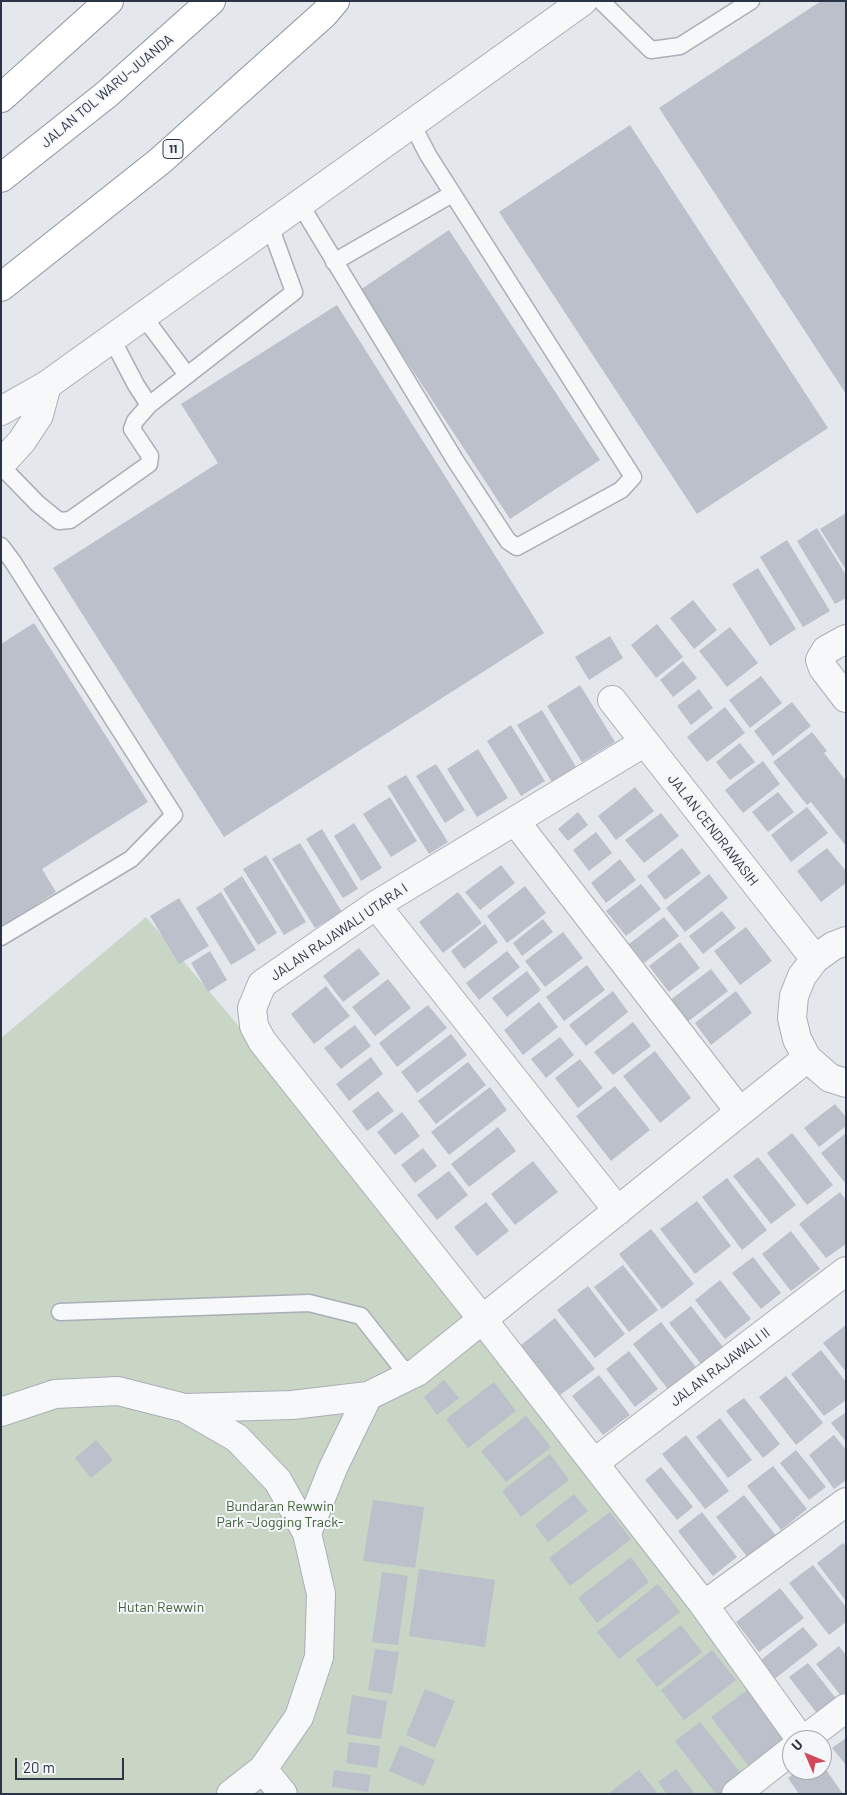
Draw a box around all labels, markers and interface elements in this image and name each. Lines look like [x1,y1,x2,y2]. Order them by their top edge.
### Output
street label: JALAN TOL WARU–JUANDA [37,31,177,151]
road number: 11 [163,140,183,158]
street label: JALAN CENDRAWASIH [664,771,762,889]
street label: JALAN RAJAWALI UTARA I [267,880,411,984]
street label: JALAN RAJAWALI II [667,1324,773,1410]
park label: Bundaran Rewwin Park -Jogging Track- [217,1498,343,1530]
park label: Hutan Rewwin [118,1599,204,1615]
north arrow [782,1730,832,1780]
text: U [788,1736,806,1754]
scale bar [18,1748,126,1780]
text: 20 m [23,1758,55,1776]

